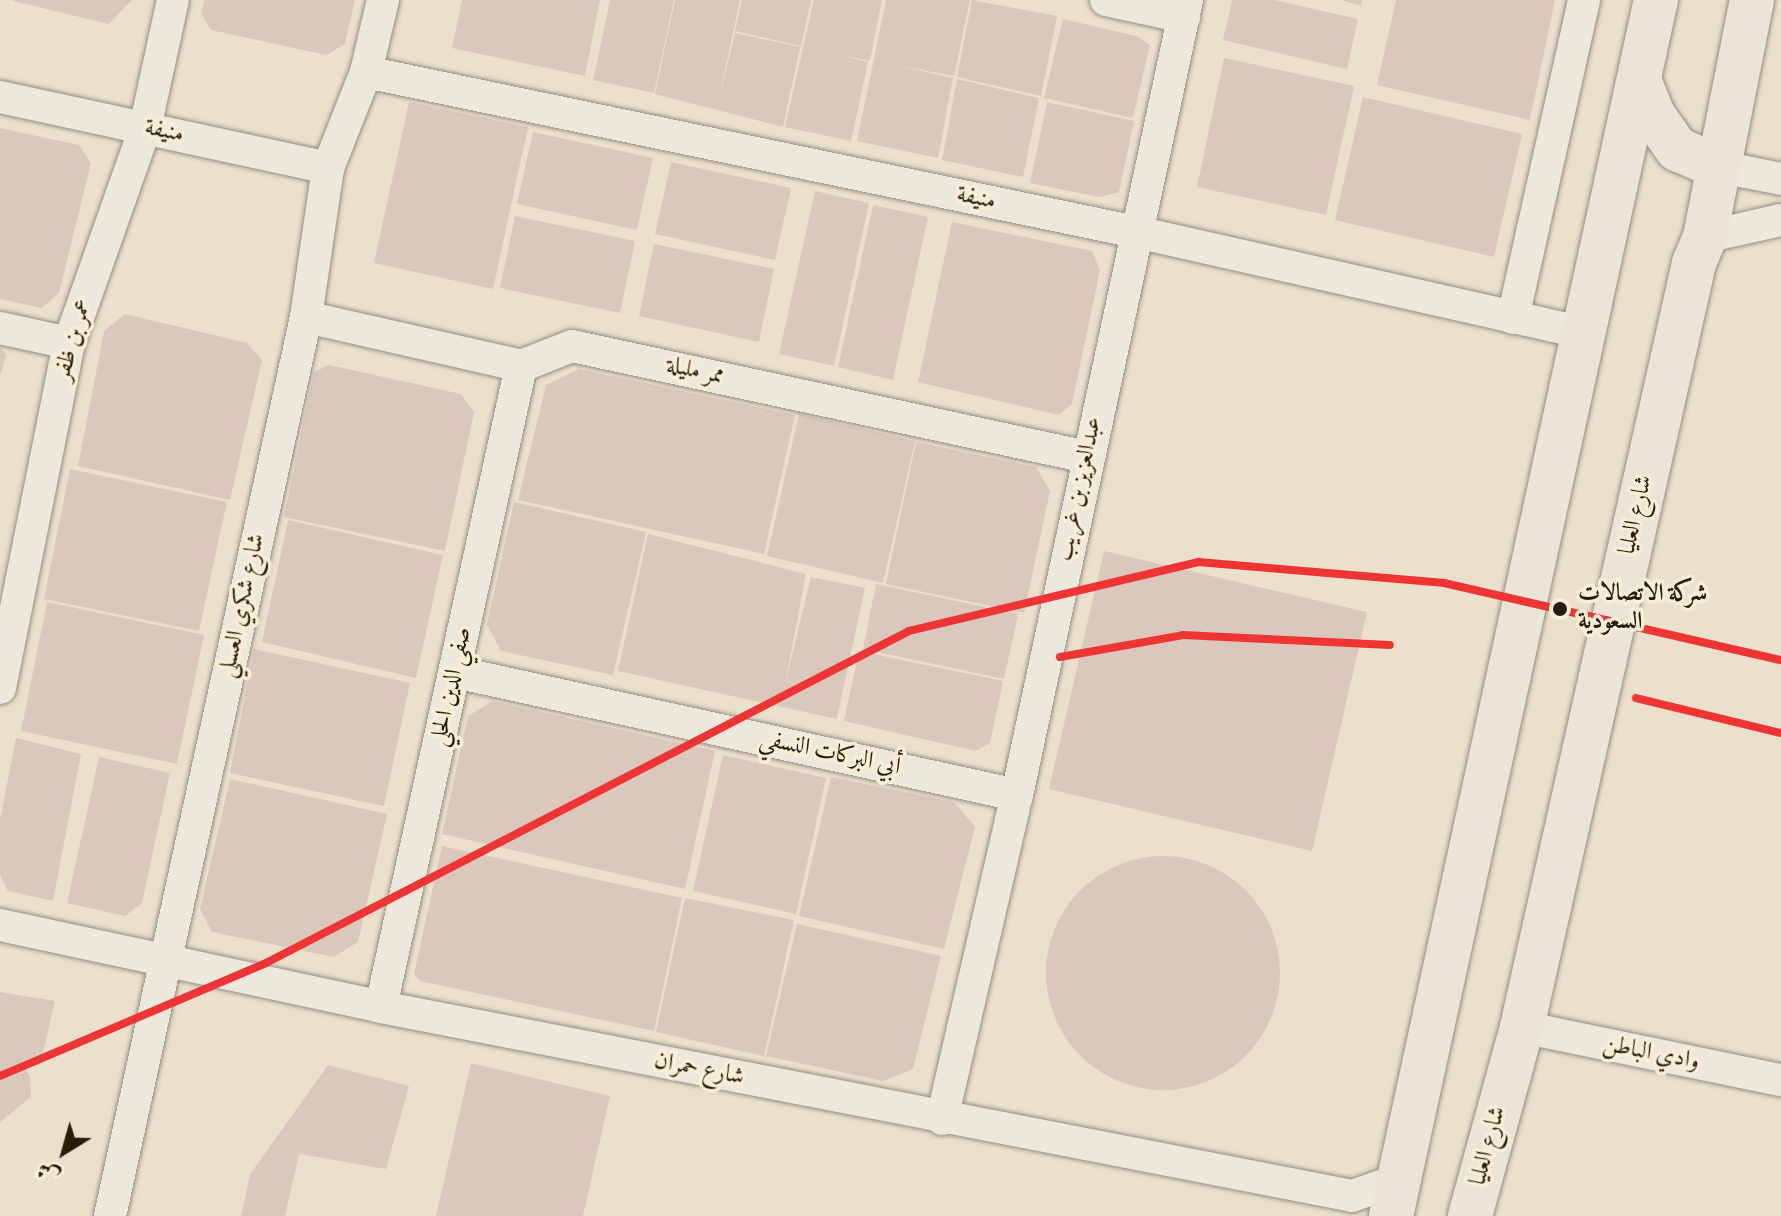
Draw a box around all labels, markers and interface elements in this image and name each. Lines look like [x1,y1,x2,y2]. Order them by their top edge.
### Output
street label: منيفة [142,114,186,150]
street label: منيفة [954,181,998,217]
street label: عمر بن ظفر [49,296,99,384]
street label: ممر مليلة [664,352,726,392]
street label: عبدالعزيز بن غريب [1051,414,1109,564]
street label: شارع العليا [1614,472,1660,558]
street label: شارع شكري العسلي [214,531,272,681]
place label: شركة الاتصالات السعودية [1578,581,1707,637]
marker: شركة الاتصالات السعودية [1549,598,1571,620]
street label: صفي الدين الحلي [425,625,479,749]
street label: أبي البركات النسفي [757,725,903,783]
street label: وادي الباطن [1600,1031,1702,1077]
street label: شارع حمران [652,1047,746,1093]
street label: شارع العليا [1465,1103,1513,1189]
north arrow [24,1112,104,1192]
text: ش [31,1153,67,1191]

